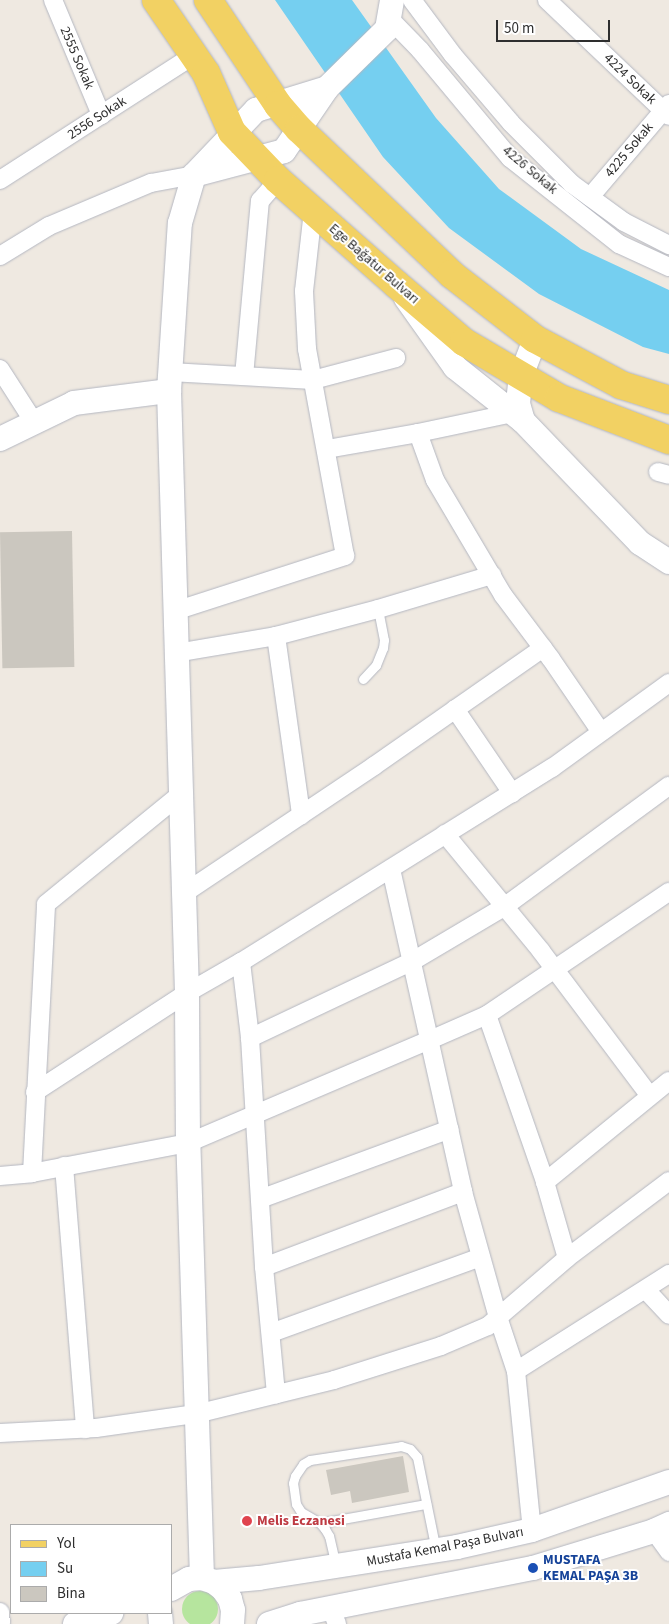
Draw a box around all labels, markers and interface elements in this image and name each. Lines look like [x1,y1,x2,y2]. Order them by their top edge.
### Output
scale bar [499,10,613,42]
text: 50 m [504,18,534,39]
street label: 2555 Sokak [56,24,98,92]
street label: 4224 Sokak [600,50,660,108]
street label: 2556 Sokak [65,93,129,143]
street label: 4225 Sokak [601,119,657,181]
street label: 4226 Sokak [499,142,561,198]
street label: Ege Bağatur Bulvarı [325,220,423,308]
place label: Melis Eczanesi [257,1513,345,1529]
marker: Melis Eczanesi [241,1515,253,1527]
legend [10,1524,172,1614]
street label: Mustafa Kemal Paşa Bulvarı [365,1524,525,1570]
text: Yol [57,1533,75,1554]
place label: MUSTAFA KEMAL PAŞA 3B [543,1552,638,1584]
text: Su [57,1558,73,1579]
marker: MUSTAFA KEMAL PAŞA 3B [527,1562,539,1574]
text: Bina [57,1583,85,1604]

